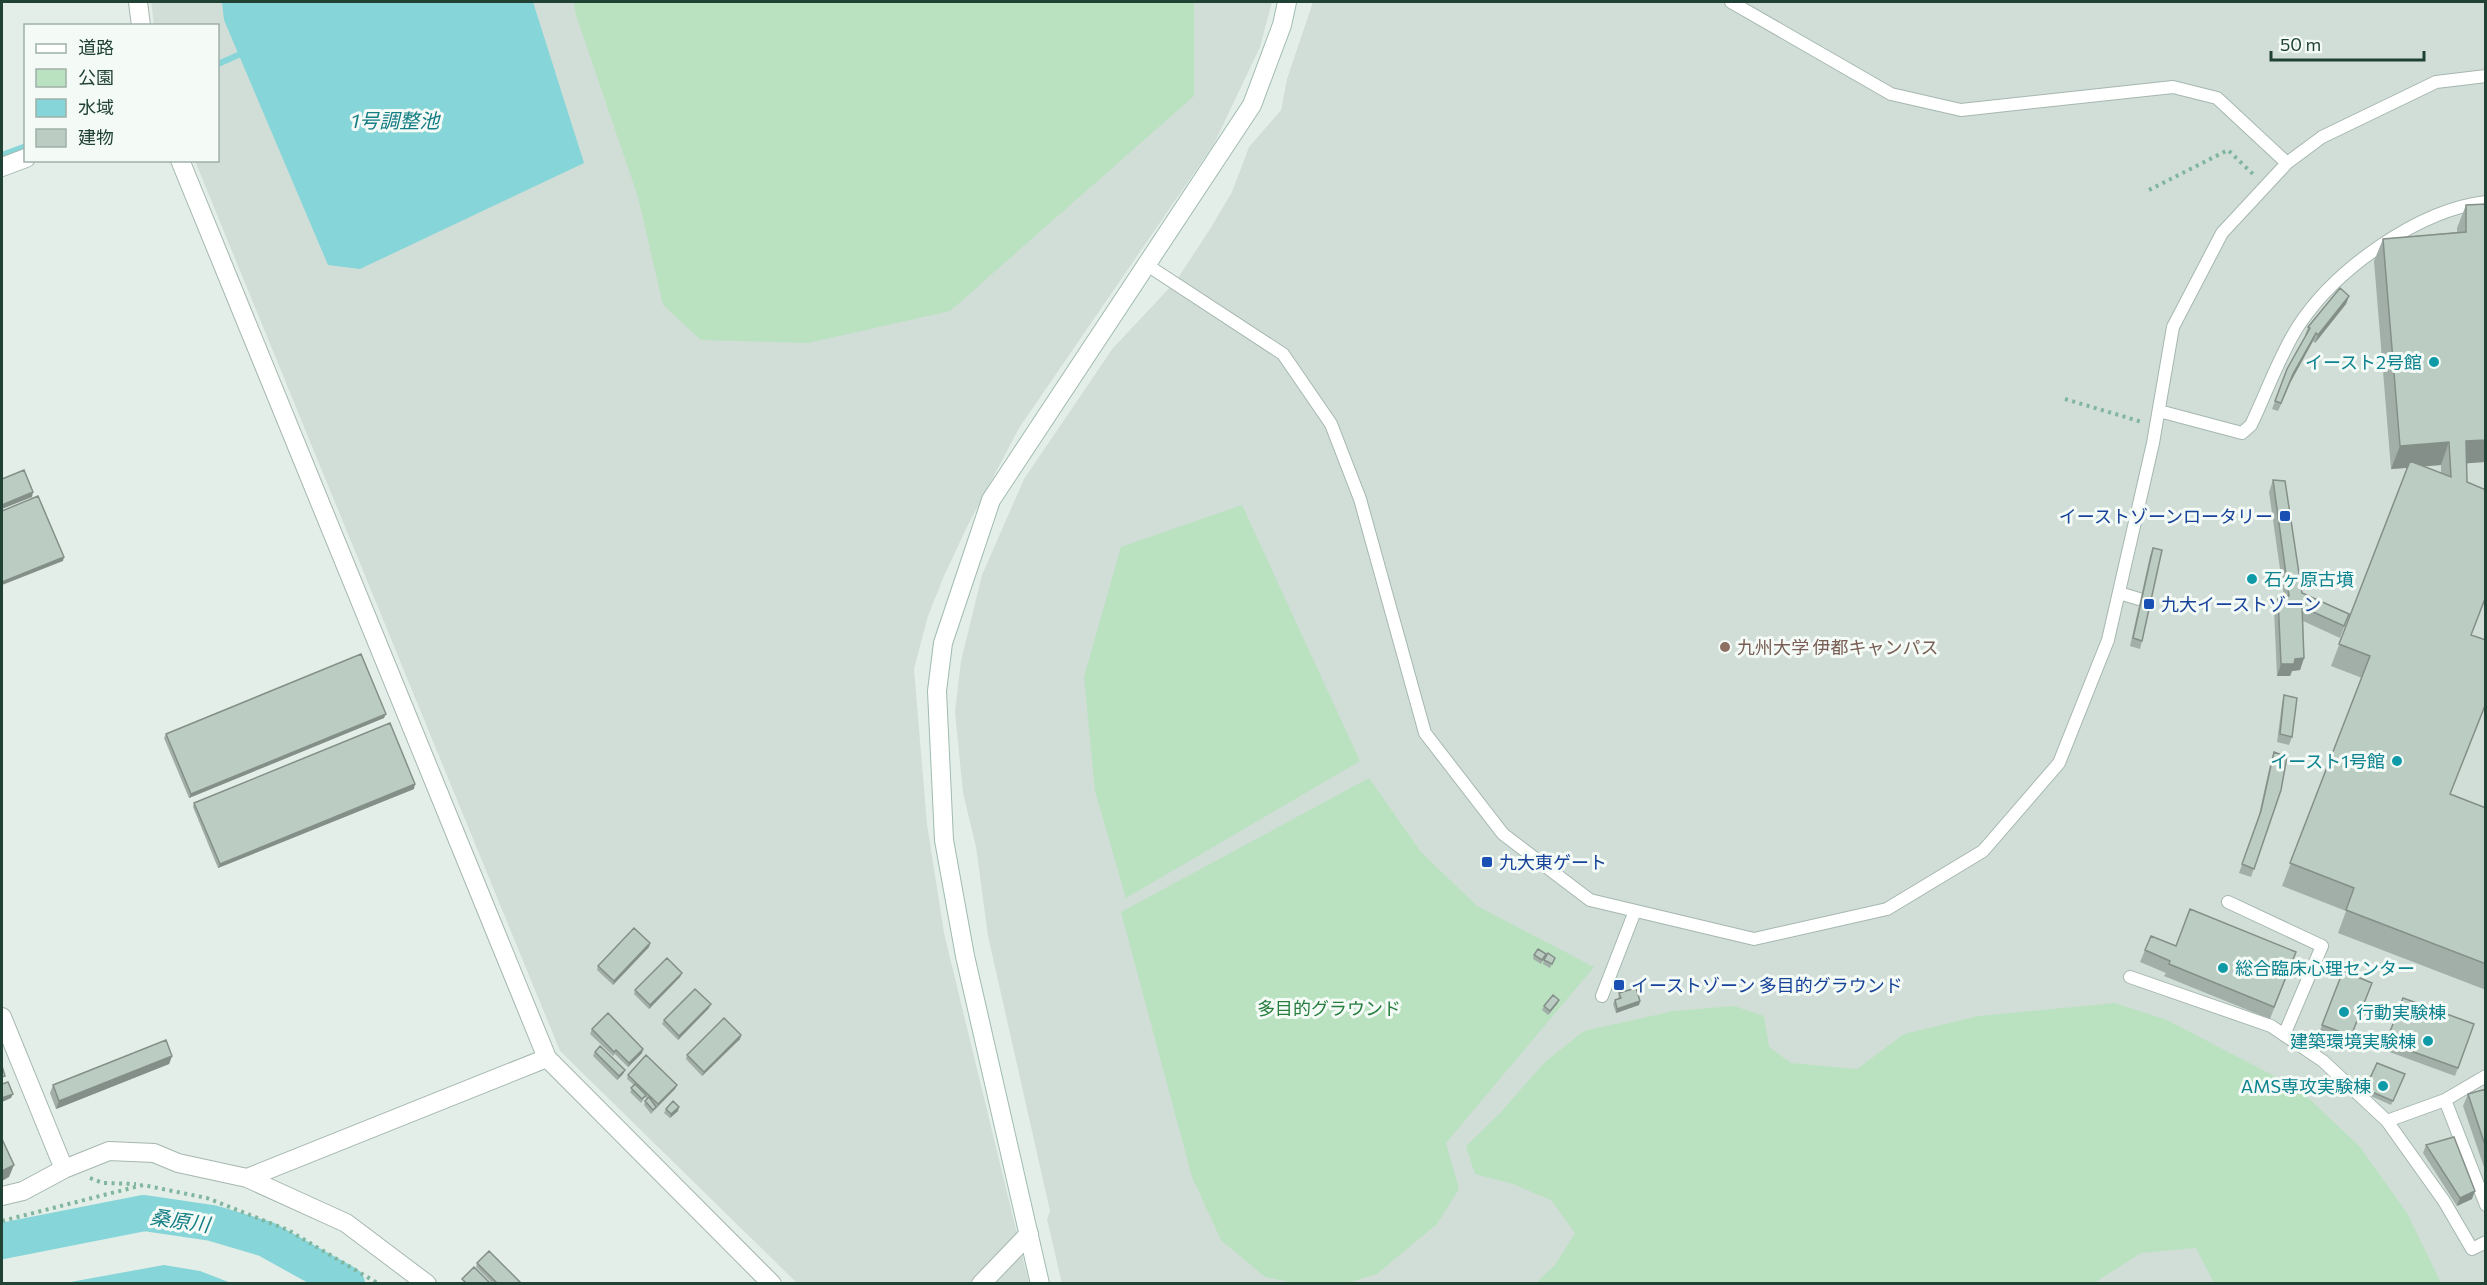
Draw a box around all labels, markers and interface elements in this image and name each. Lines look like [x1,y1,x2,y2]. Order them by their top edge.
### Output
legend [24,24,219,162]
scale bar [2271,24,2424,62]
text: 50 m [2280,33,2321,55]
text: 道路 [78,36,114,58]
text: 公園 [78,66,114,88]
text: 水域 [78,96,114,118]
water label: 1号調整池 [351,108,441,132]
text: 建物 [78,126,114,148]
place label: イースト2号館 [2305,351,2422,373]
marker: イースト2号館 [2427,355,2441,369]
place label: イーストゾーンロータリー [2059,505,2273,527]
marker: イーストゾーンロータリー [2278,509,2292,523]
place label: 石ヶ原古墳 [2264,568,2354,590]
marker: 石ヶ原古墳 [2245,572,2259,586]
place label: 九大イーストゾーン [2161,593,2321,615]
marker: 九大イーストゾーン [2142,597,2156,611]
place label: 九州大学 伊都キャンパス [1737,636,1938,658]
marker: 九州大学 伊都キャンパス [1718,640,1732,654]
place label: イースト1号館 [2270,750,2385,772]
marker: イースト1号館 [2390,754,2404,768]
place label: 九大東ゲート [1499,851,1607,873]
marker: 九大東ゲート [1480,855,1494,869]
place label: 総合臨床心理センター [2235,957,2415,979]
marker: 総合臨床心理センター [2216,961,2230,975]
place label: イーストゾーン 多目的グラウンド [1631,974,1903,996]
marker: イーストゾーン 多目的グラウンド [1612,978,1626,992]
park label: 多目的グラウンド [1257,997,1401,1019]
place label: 行動実験棟 [2356,1001,2446,1023]
marker: 行動実験棟 [2337,1005,2351,1019]
place label: 建築環境実験棟 [2290,1030,2416,1052]
marker: 建築環境実験棟 [2421,1034,2435,1048]
place label: AMS専攻実験棟 [2241,1075,2371,1097]
marker: AMS専攻実験棟 [2376,1079,2390,1093]
water label: 桑原川 [149,1204,213,1236]

